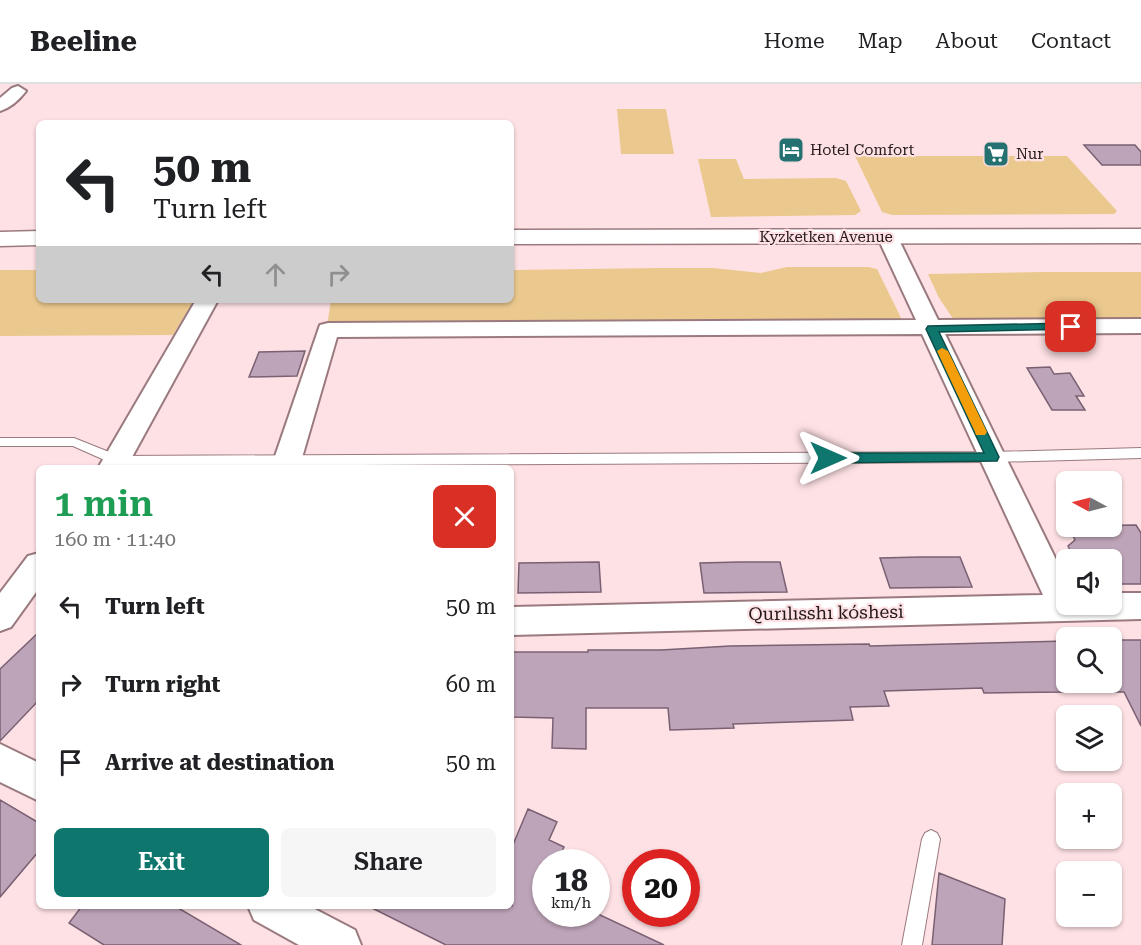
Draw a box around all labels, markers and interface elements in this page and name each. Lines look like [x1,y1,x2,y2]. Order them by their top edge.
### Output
text: Beeline [30,25,137,58]
text: Home [764,29,825,53]
text: Map [858,29,903,53]
text: About [936,29,998,53]
text: Contact [1031,29,1111,53]
hotel icon: Hotel Comfort [776,135,806,165]
supermarket icon: Nur [981,139,1011,169]
place label: Hotel Comfort [810,141,915,159]
text: 50 m [153,143,251,192]
icon: left [54,144,132,222]
place label: Nur [1016,145,1043,163]
text: Turn left [153,193,267,225]
street label: Kyzketken Avenue [759,228,893,246]
icon: left [196,258,229,291]
icon: ahead [259,258,292,291]
icon: right [322,258,355,291]
pin [1045,301,1096,352]
icon: arrive [1054,310,1087,343]
position arrow [796,426,860,490]
north arrow [1056,471,1122,537]
map controls [1056,471,1122,927]
text: 1 min [54,483,153,525]
button: close [433,485,496,548]
text: 160 m · 11:40 [54,527,176,551]
button: sound [1056,549,1122,615]
icon: left [54,590,87,623]
text: Turn left [105,594,205,619]
text: 50 m [446,594,496,619]
street label: Qurılısshı kóshesi [748,601,904,624]
button: search [1056,627,1122,693]
icon: right [54,668,87,701]
text: Turn right [105,672,220,697]
text: 60 m [446,672,496,697]
button: layers [1056,705,1122,771]
icon: arrive [54,746,87,779]
text: Arrive at destination [105,750,334,775]
text: 50 m [446,750,496,775]
button: + [1056,783,1122,849]
button: Exit [54,828,269,897]
button: Share [281,828,496,897]
speed limit sign: 20 [622,849,700,927]
button: − [1056,861,1122,927]
text: 18 [554,863,588,898]
text: km/h [551,894,591,912]

